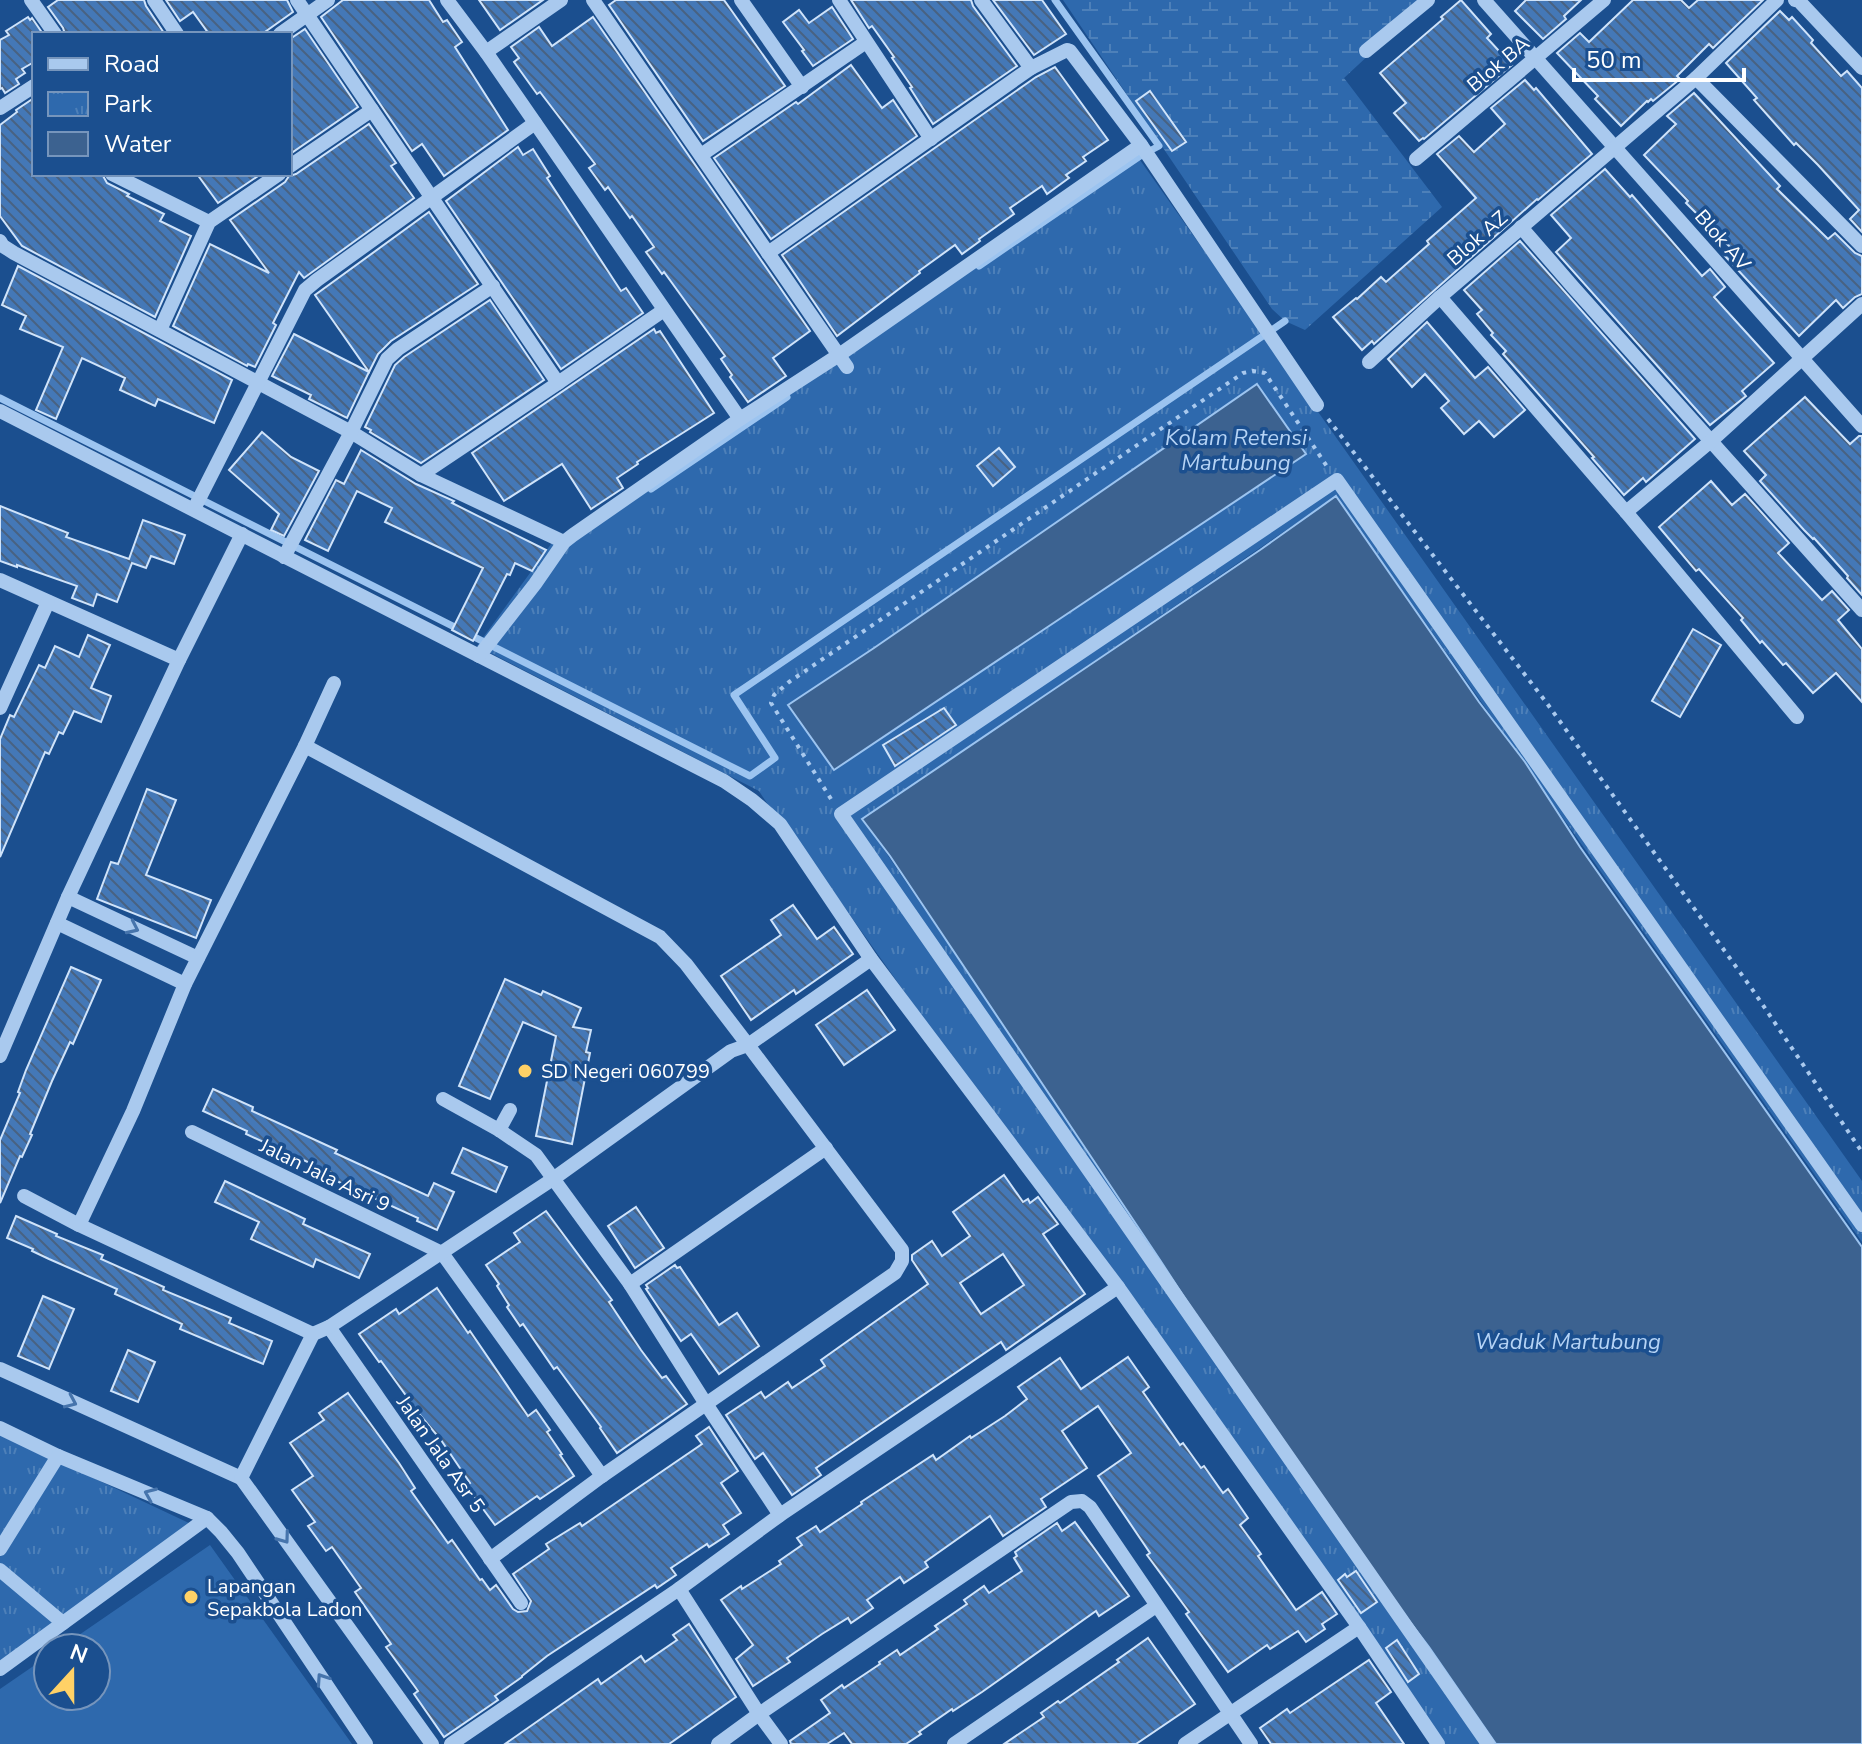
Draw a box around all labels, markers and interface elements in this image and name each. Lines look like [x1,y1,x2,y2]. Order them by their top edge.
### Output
street label: Blok BA [1461,30,1535,98]
legend [32,32,292,176]
scale bar [1574,32,1744,82]
text: 50 m [1586,44,1642,76]
text: Road [104,48,160,80]
text: Park [104,88,153,120]
text: Water [104,128,172,160]
street label: Blok AV [1689,204,1757,277]
street label: Blok AZ [1441,205,1513,272]
water label: Kolam Retensi Martubung [1165,423,1308,478]
one-way arrow [125,918,139,934]
place label: SD Negeri 060799 [541,1058,710,1085]
marker: SD Negeri 060799 [516,1062,534,1080]
street label: Jalan Jala Asri 9 [254,1132,394,1219]
water label: Waduk Martubung [1475,1327,1661,1357]
street label: Jalan Jala Asr 5 [390,1390,491,1518]
one-way arrow [63,1392,77,1408]
one-way arrow [144,1488,158,1504]
one-way arrow [274,1529,289,1544]
place label: Lapangan Sepakbola Ladon [207,1573,362,1623]
marker: Lapangan Sepakbola Ladon [182,1588,200,1606]
north arrow [32,1632,112,1712]
text: N [66,1637,92,1671]
one-way arrow [317,1674,332,1688]

